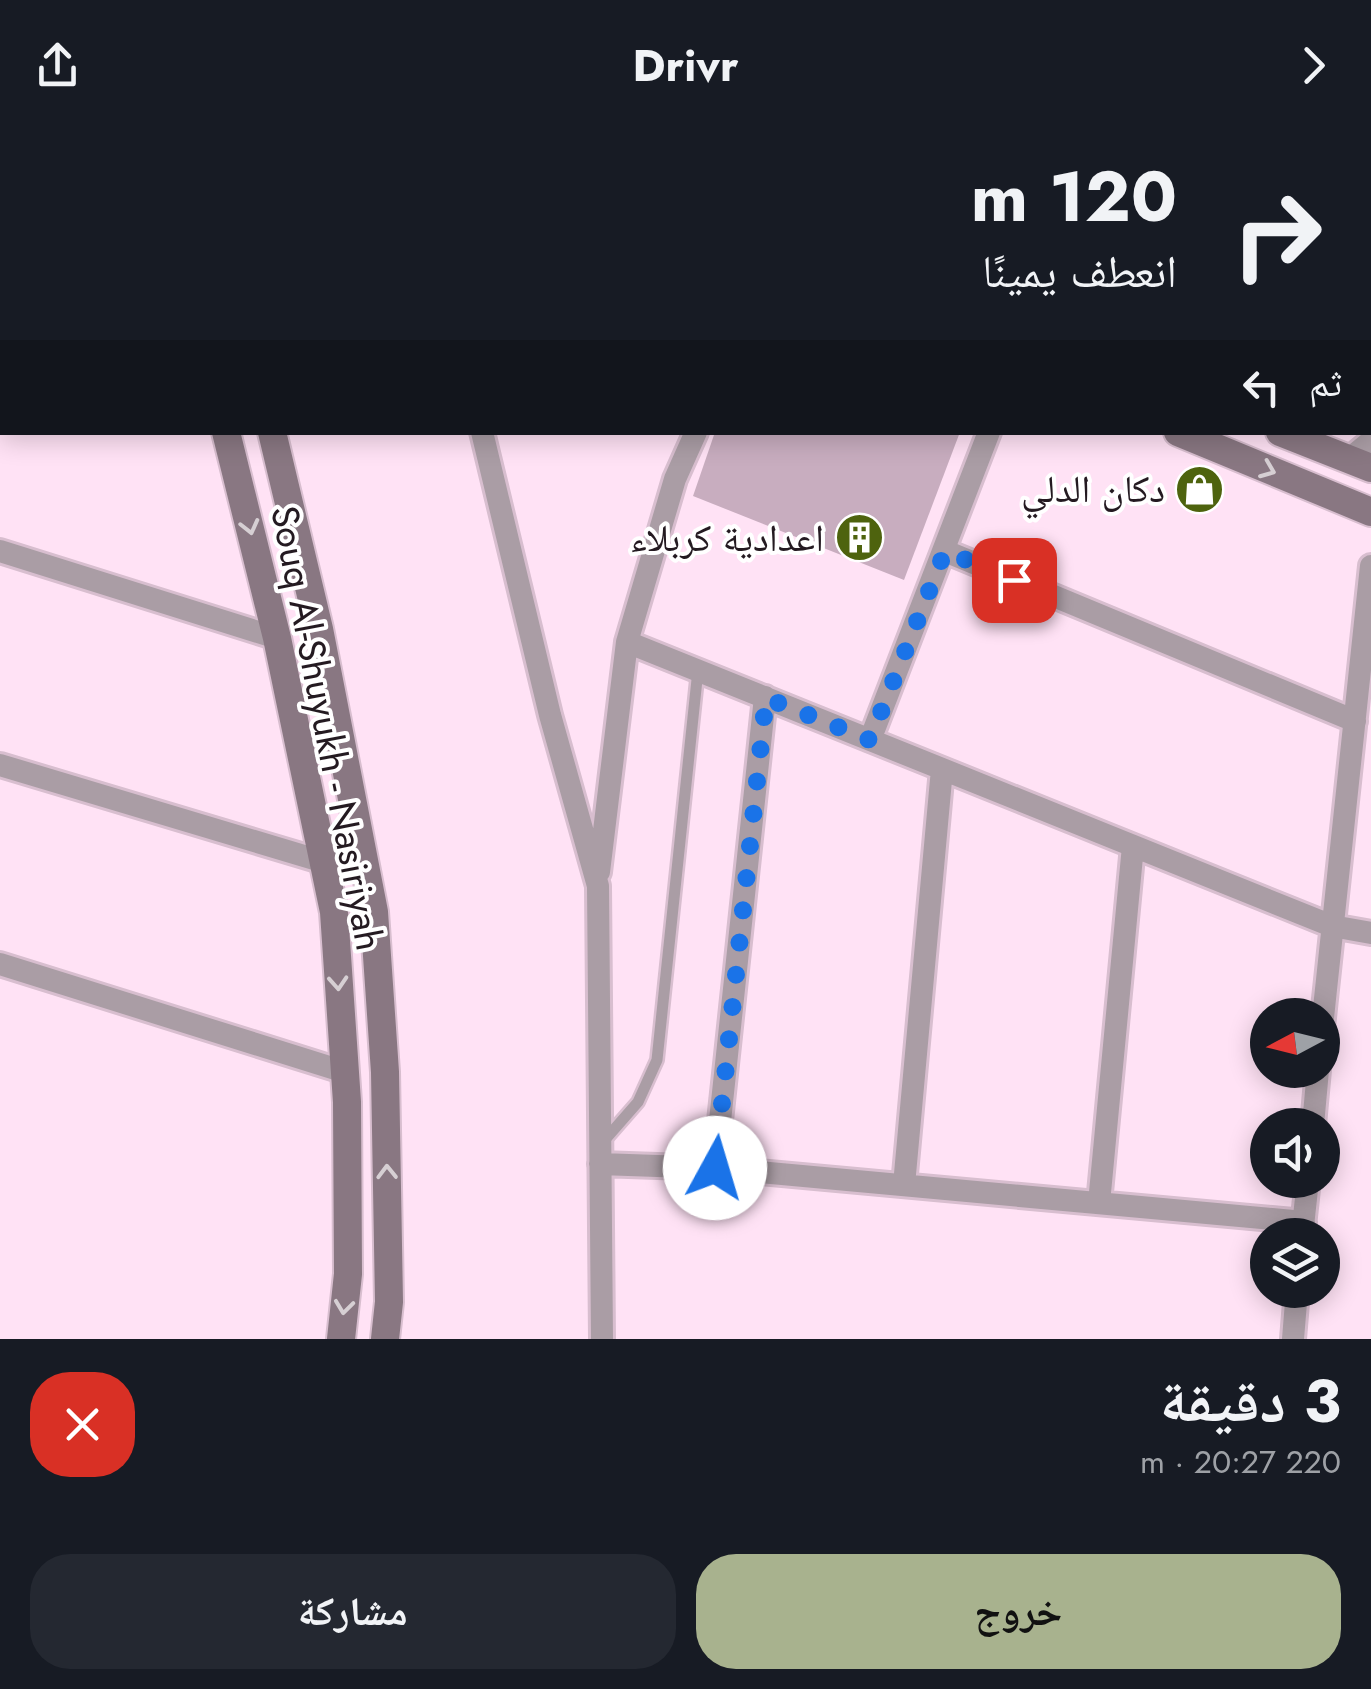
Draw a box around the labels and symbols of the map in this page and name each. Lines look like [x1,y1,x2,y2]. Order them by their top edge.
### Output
one-way arrow [1258,458,1276,478]
place label: دكان الدلي [1021,461,1165,519]
shop icon: دكان الدلي [1174,463,1226,515]
street label: Souq Al-Shuyukh - Nasiriyah [257,501,398,955]
place label: اعدادية كربلاء [630,510,824,565]
building icon: اعدادية كربلاء [833,512,885,564]
one-way arrow [238,518,259,535]
pin [972,538,1057,623]
one-way arrow [327,975,349,991]
north arrow [1250,998,1340,1088]
position arrow [663,1116,767,1220]
one-way arrow [376,1163,398,1178]
one-way arrow [334,1300,355,1316]

